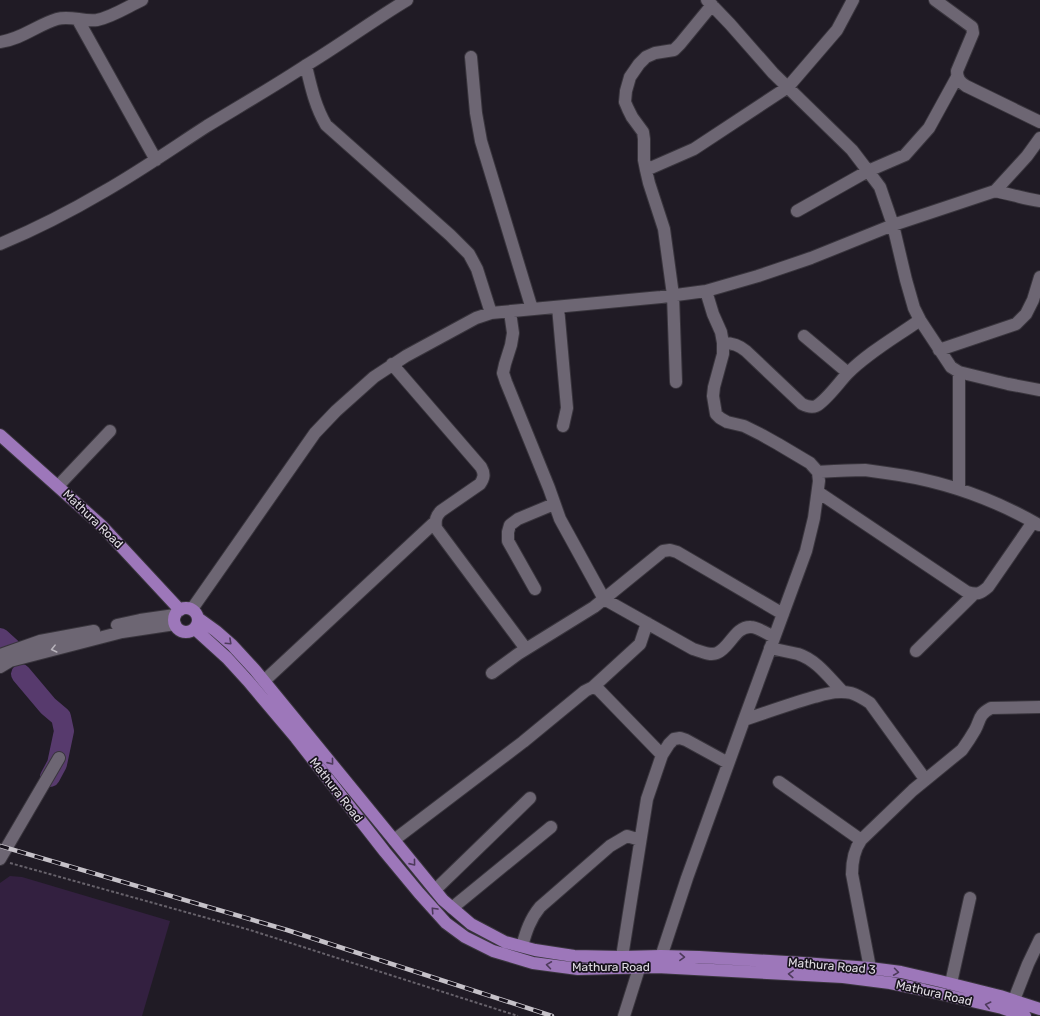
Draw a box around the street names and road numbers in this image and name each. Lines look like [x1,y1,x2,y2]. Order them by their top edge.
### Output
street label: Mathura Road [60,487,126,551]
street label: Mathura Road [307,755,365,825]
street label: Mathura Road 3 [788,955,876,977]
street label: Mathura Road [572,960,650,974]
street label: Mathura Road [895,977,973,1009]

